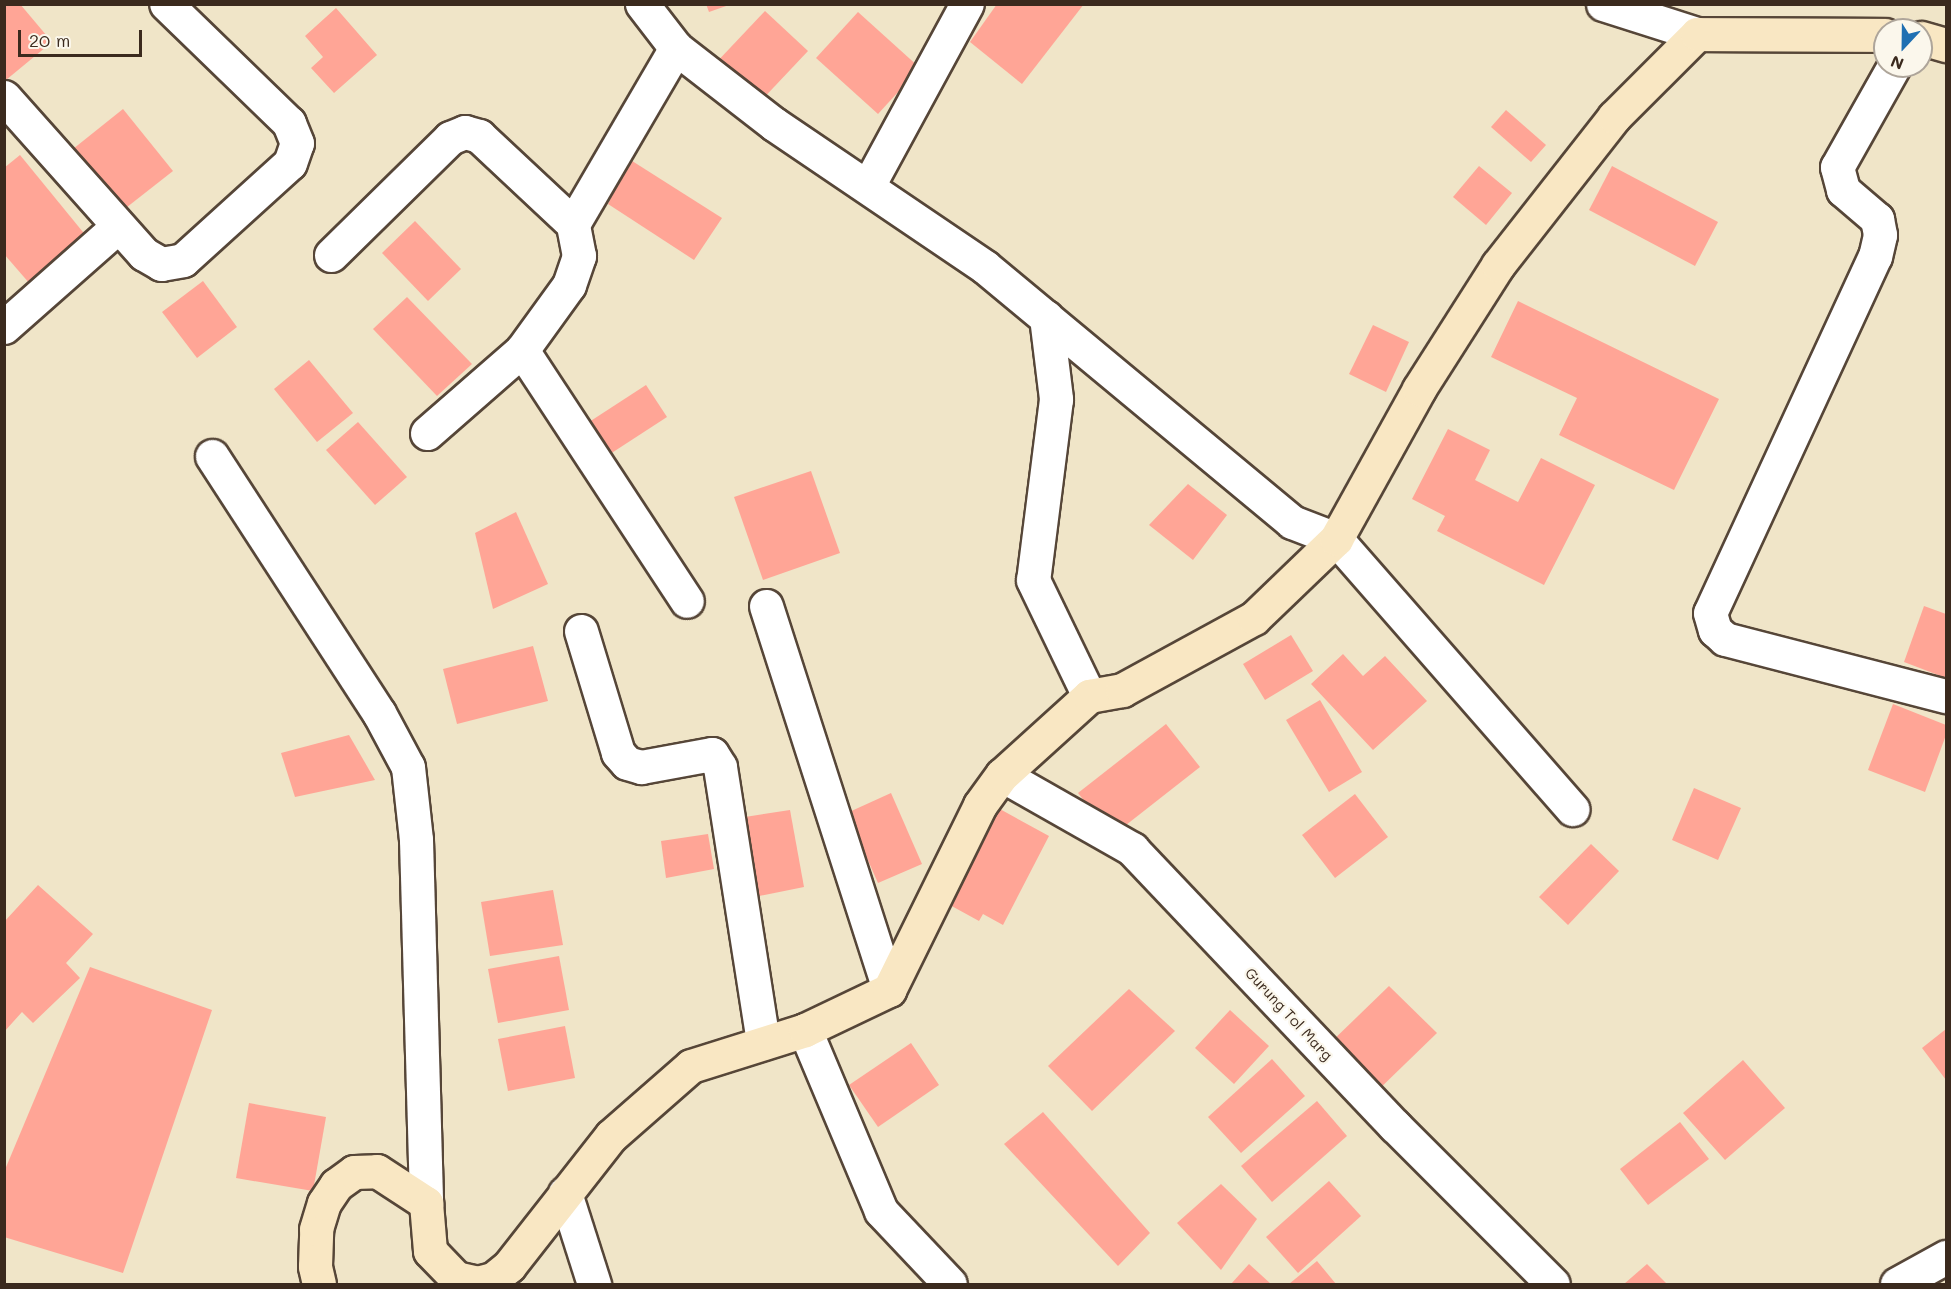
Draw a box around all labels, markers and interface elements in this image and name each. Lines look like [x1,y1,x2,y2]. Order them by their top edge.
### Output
scale bar [21,18,146,56]
north arrow [1873,18,1933,78]
text: 20 m [29,28,70,52]
text: N [1887,51,1906,75]
street label: Gurung Tol Marg [1241,964,1337,1064]

